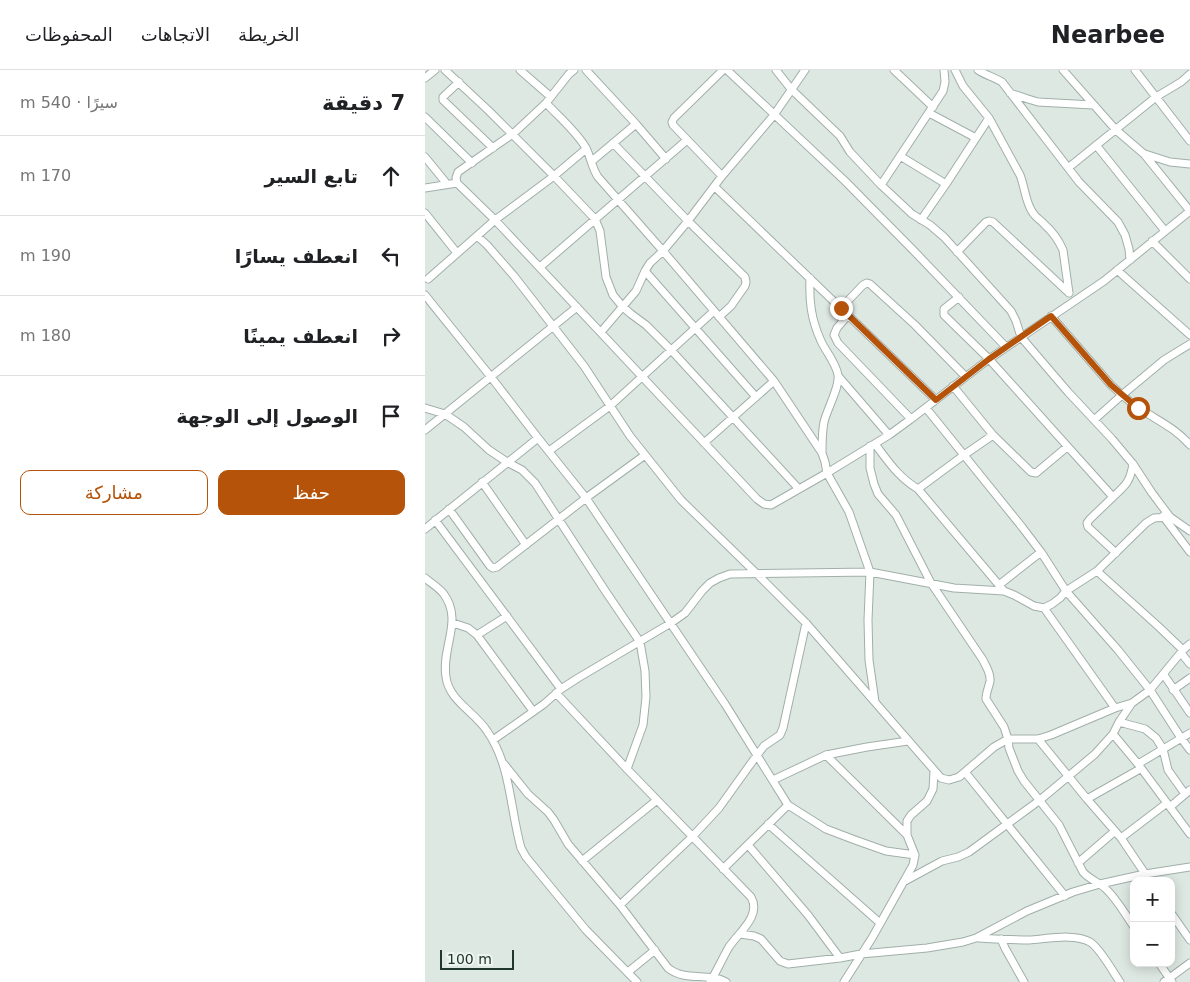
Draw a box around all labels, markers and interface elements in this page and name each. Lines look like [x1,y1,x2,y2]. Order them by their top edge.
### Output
text: Nearbee [1051,21,1165,49]
text: المحفوظات [25,24,113,45]
text: الاتجاهات [141,24,210,45]
text: الخريطة [238,24,299,45]
text: 7 دقيقة [322,91,405,115]
text: سيرًا · 540 m [20,93,118,112]
icon: ahead [377,162,405,190]
text: تابع السير [264,165,358,187]
text: 170 m [20,166,71,185]
icon: left [377,242,405,270]
text: انعطف يسارًا [235,245,358,267]
text: 190 m [20,246,71,265]
route end [830,297,853,320]
icon: right [377,322,405,350]
text: انعطف يمينًا [243,325,358,347]
text: 180 m [20,326,71,345]
route start [1127,397,1150,420]
icon: arrive [377,402,405,430]
text: الوصول إلى الوجهة [176,405,358,427]
button: مشاركة [20,470,208,515]
button: حفظ [218,470,405,515]
map controls [1130,877,1175,967]
button: + [1130,877,1175,922]
button: − [1130,922,1175,967]
scale bar [440,947,514,970]
text: 100 m [447,951,492,967]

